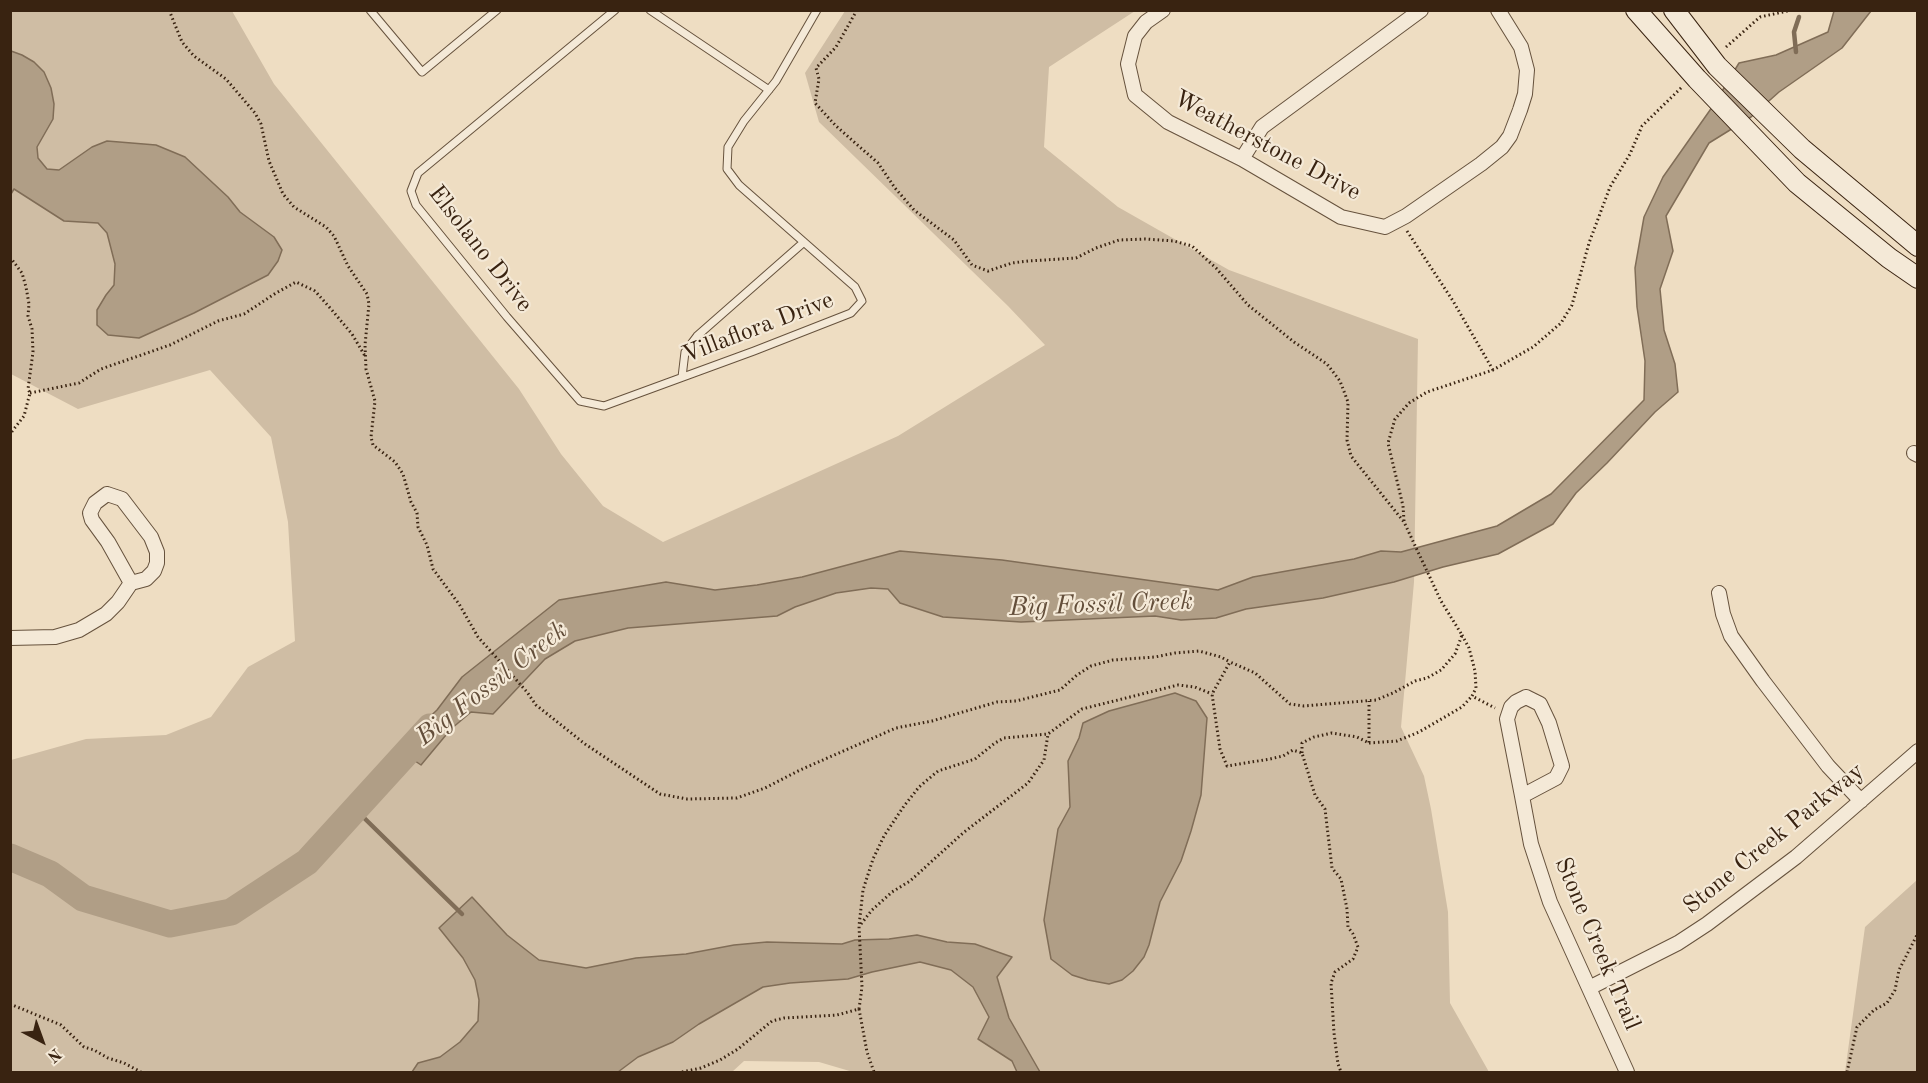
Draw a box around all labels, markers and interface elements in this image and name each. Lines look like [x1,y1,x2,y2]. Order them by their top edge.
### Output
street label: Weatherstone Drive [1169,85,1365,207]
street label: Elsolano Drive [422,180,538,318]
street label: Villaflora Drive [678,286,838,370]
water label: Big Fossil Creek [1008,586,1194,624]
water label: Big Fossil Creek [410,615,574,753]
street label: Stone Creek Parkway [1678,757,1870,921]
street label: Stone Creek Trail [1548,853,1646,1035]
north arrow [12,1011,72,1071]
text: N [44,1045,64,1065]

